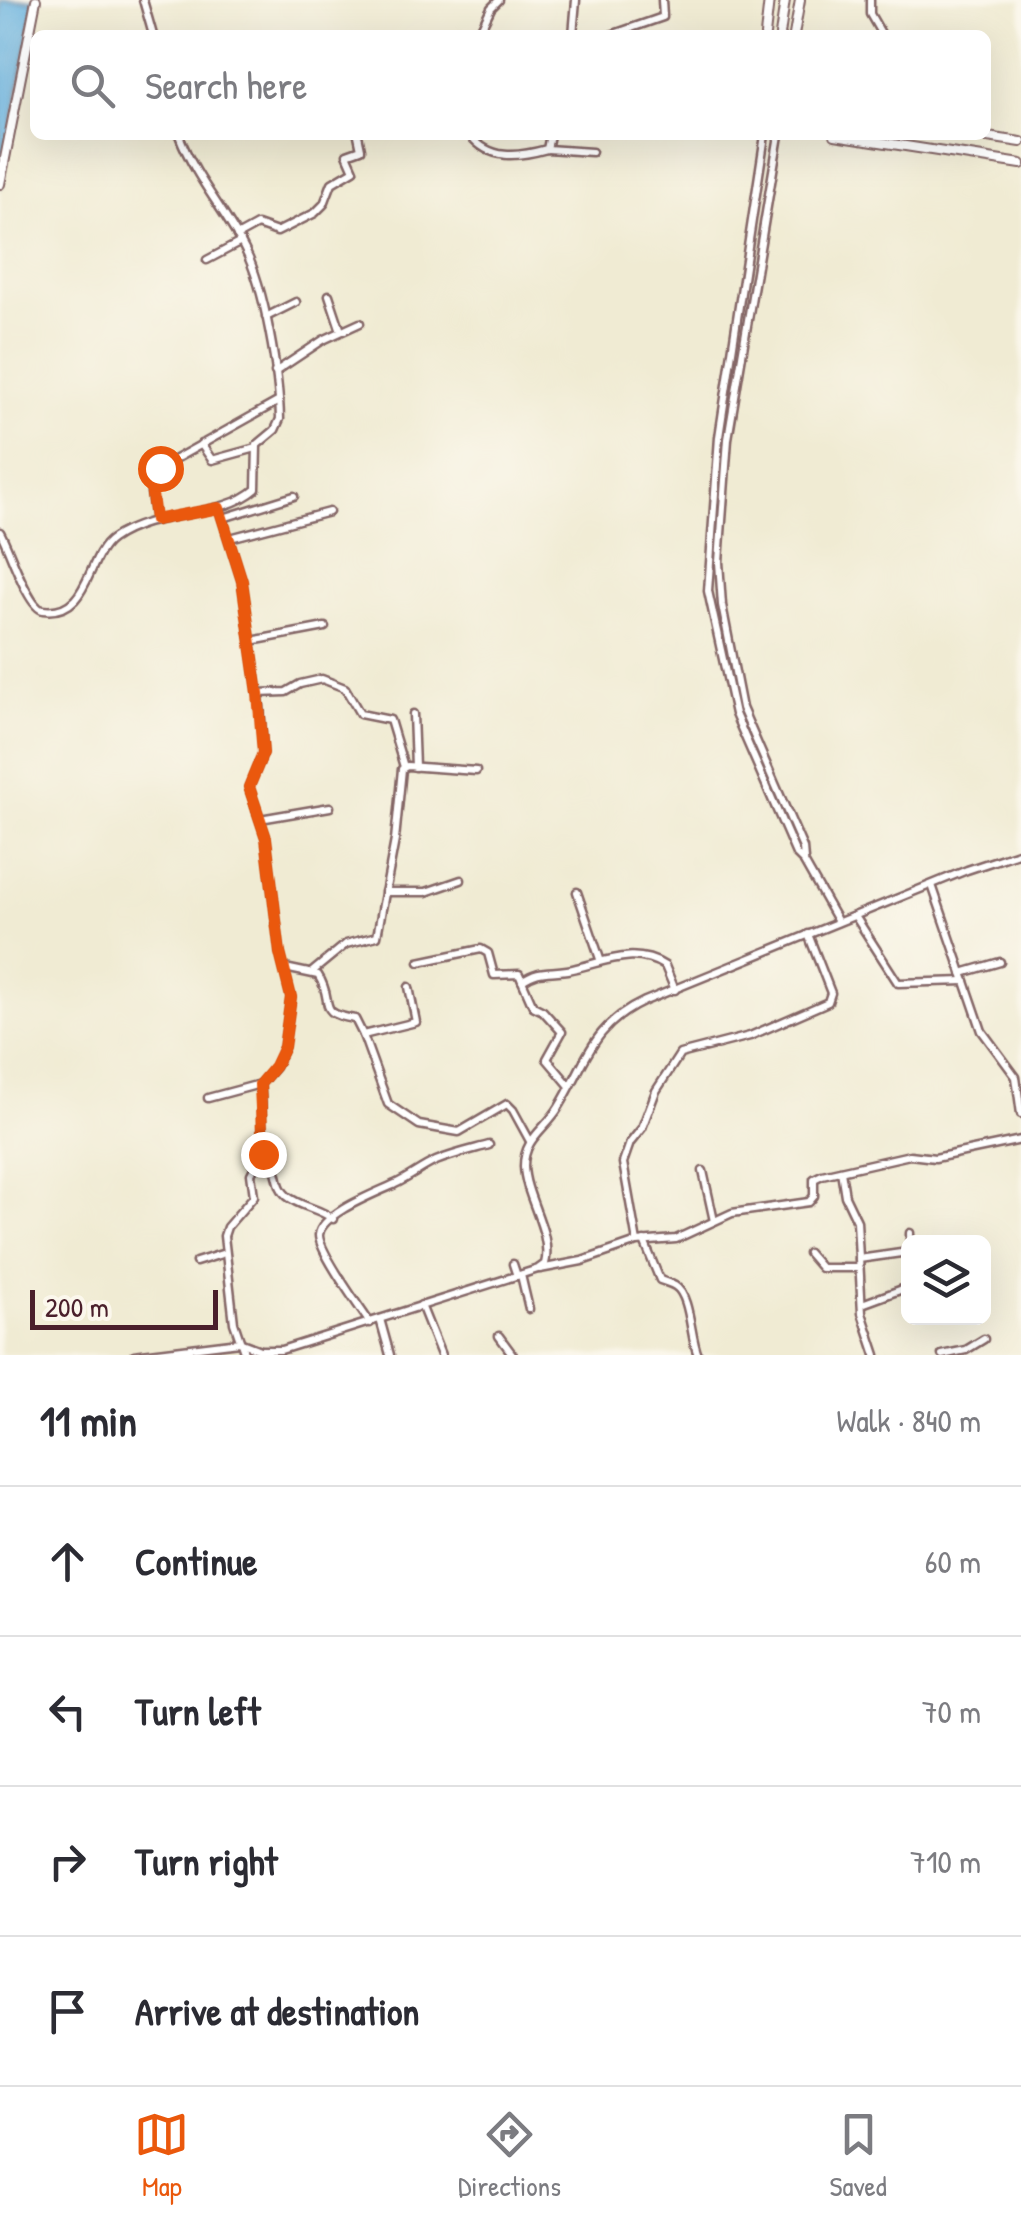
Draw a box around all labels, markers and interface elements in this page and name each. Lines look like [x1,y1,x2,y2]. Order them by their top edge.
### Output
search box [30,30,991,140]
icon: search [65,58,120,113]
text: Search here [145,59,307,111]
route start [138,446,184,492]
route end [241,1132,287,1178]
map controls [901,1235,991,1325]
button: layers [901,1235,991,1325]
scale bar [30,1285,218,1330]
text: 200 m [45,1288,109,1326]
text: 11 min [40,1392,137,1449]
text: Walk · 840 m [837,1399,981,1442]
icon: ahead [40,1534,95,1589]
text: Continue [135,1535,257,1587]
text: 60 m [925,1540,981,1583]
icon: left [40,1684,95,1739]
text: Turn left [135,1685,260,1737]
text: 70 m [922,1690,981,1733]
icon: right [40,1834,95,1889]
text: Turn right [135,1835,278,1887]
text: 710 m [910,1840,981,1883]
icon: arrive [40,1984,95,2039]
text: Arrive at destination [135,1985,419,2037]
tab: Map [134,2107,189,2205]
tab: Directions [458,2107,561,2205]
tab: Saved [830,2107,887,2205]

